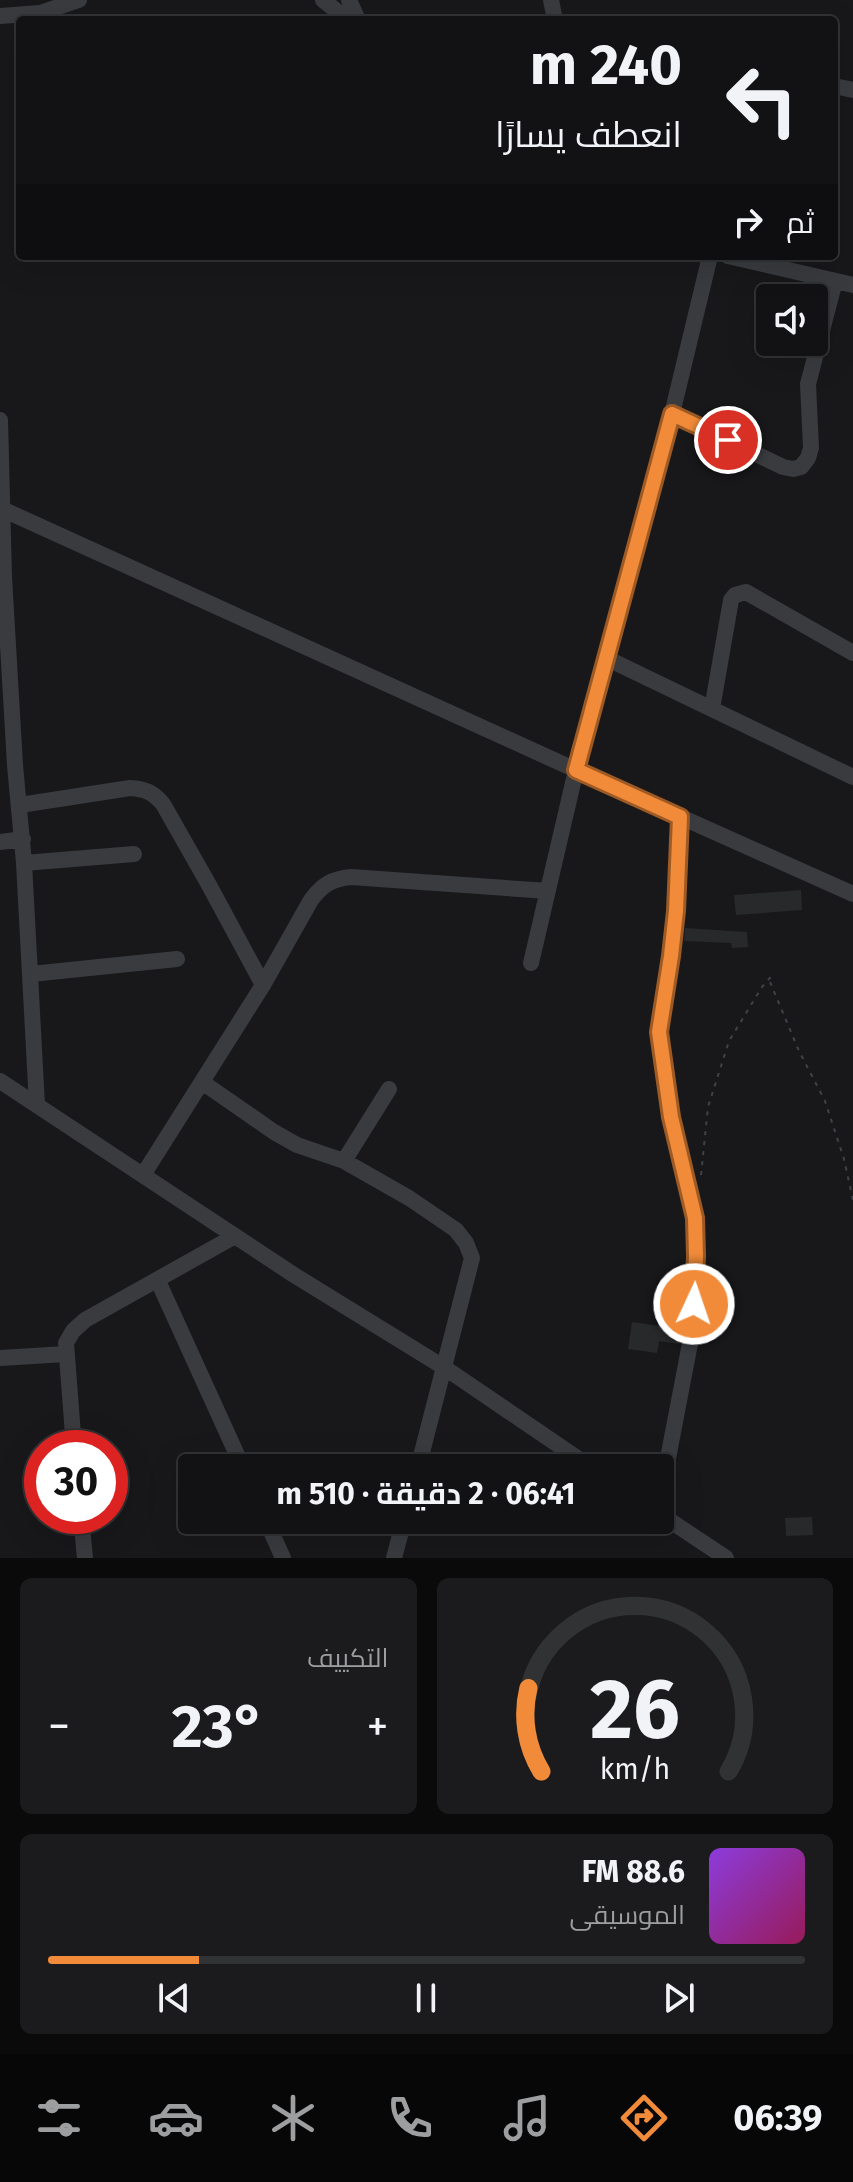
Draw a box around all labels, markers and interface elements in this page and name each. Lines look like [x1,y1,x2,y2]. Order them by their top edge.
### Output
text: 240 m [530,32,682,99]
icon: left [710,48,814,152]
text: انعطف يسارًا [495,113,682,157]
icon: right [726,200,770,244]
text: ثم [786,205,814,241]
map controls [756,284,828,356]
button: sound [756,284,828,356]
pin [694,406,762,474]
icon: arrive [706,418,750,462]
position arrow [652,1262,736,1346]
speed limit sign: 30 [24,1430,128,1534]
text: 06:41 · 2 دقيقة · 510 m [277,1476,575,1512]
text: التكييف [307,1643,389,1674]
text: 26 [590,1660,680,1760]
text: 23° [172,1691,265,1763]
text: − [48,1700,70,1753]
text: + [367,1700,389,1753]
text: km/h [599,1752,670,1787]
text: 88.6 FM [582,1854,685,1890]
text: الموسيقى [570,1900,685,1931]
icon: previous [152,1976,196,2020]
icon: pause [404,1976,448,2020]
icon: next [657,1976,701,2020]
icon: filters [31,2090,87,2146]
icon: car [148,2090,204,2146]
icon: climate [265,2090,321,2146]
icon: phone [382,2090,438,2146]
icon: music [499,2090,555,2146]
icon: directions [616,2090,672,2146]
text: 06:39 [733,2096,822,2140]

